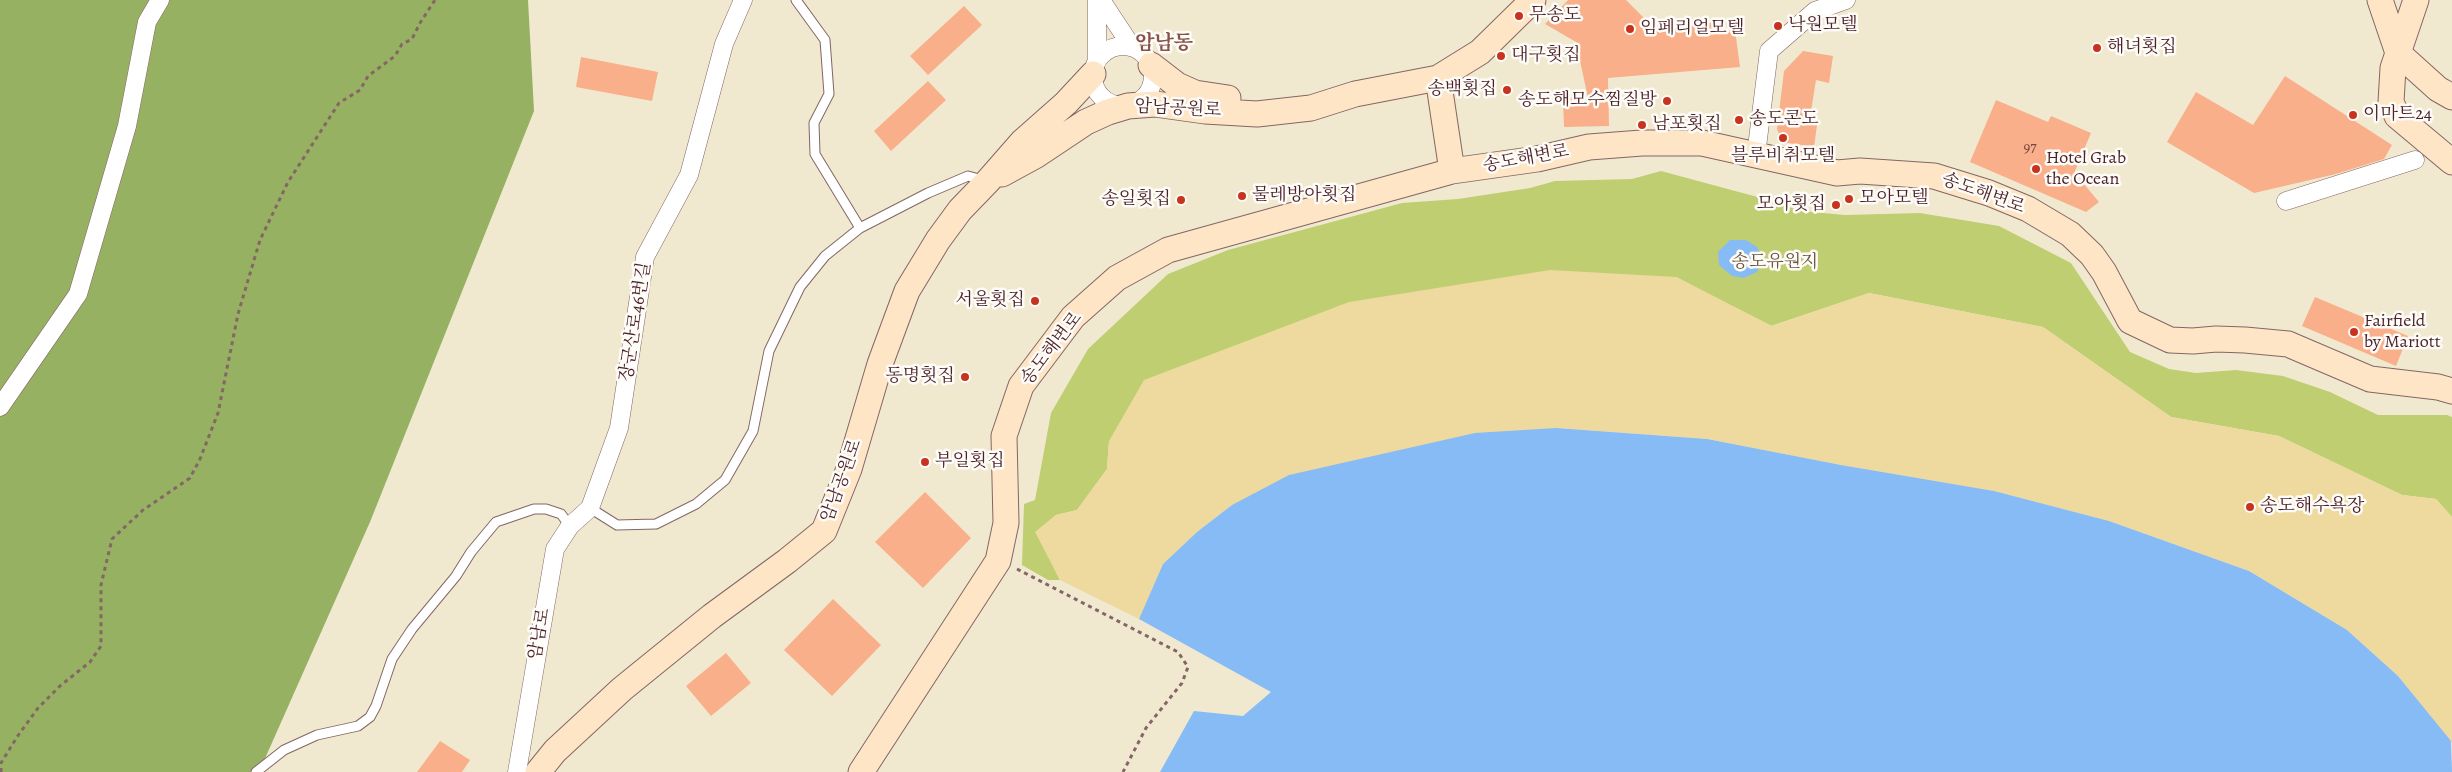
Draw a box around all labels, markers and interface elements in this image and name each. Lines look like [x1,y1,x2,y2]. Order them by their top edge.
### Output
place label: 무송도 [1529,5,1581,27]
marker: 무송도 [1513,10,1525,22]
place label: 낙원모텔 [1788,15,1858,37]
place label: 임페리얼모텔 [1640,18,1744,40]
marker: 낙원모텔 [1772,20,1784,32]
marker: 임페리얼모텔 [1624,23,1636,35]
district label: 암남동 [1135,32,1193,56]
place label: 해녀횟집 [2107,37,2177,59]
marker: 해녀횟집 [2091,42,2103,54]
place label: 대구횟집 [1511,45,1581,67]
marker: 대구횟집 [1495,50,1507,62]
place label: 송백횟집 [1427,79,1497,101]
marker: 송백횟집 [1501,84,1513,96]
place label: 송도해모수찜질방 [1518,90,1657,112]
marker: 송도해모수찜질방 [1661,95,1673,107]
street label: 암남공원로 [1134,96,1222,122]
place label: 이마트24 [2363,104,2432,126]
place label: 송도콘도 [1749,109,1819,131]
marker: 이마트24 [2347,109,2359,121]
place label: 남포횟집 [1652,114,1722,136]
marker: 송도콘도 [1733,114,1745,126]
marker: 남포횟집 [1636,119,1648,131]
marker: 블루비취모텔 [1777,132,1789,144]
house number: 97 [2023,139,2037,157]
street label: 송도해변로 [1481,141,1571,177]
place label: 블루비취모텔 [1731,146,1835,168]
place label: Hotel Grab the Ocean [2046,148,2126,190]
marker: Hotel Grab the Ocean [2030,163,2042,175]
street label: 송도해변로 [1938,169,2028,219]
place label: 물레방아횟집 [1252,185,1356,207]
place label: 모아모텔 [1859,188,1929,210]
place label: 송일횟집 [1101,189,1171,211]
marker: 물레방아횟집 [1236,190,1248,202]
marker: 모아모텔 [1843,193,1855,205]
marker: 송일횟집 [1175,194,1187,206]
place label: 모아횟집 [1756,194,1826,216]
marker: 모아횟집 [1830,199,1842,211]
park label: 송도유원지 [1732,252,1818,274]
street label: 장군산로46번길 [616,261,656,383]
place label: 서울횟집 [955,290,1025,312]
marker: 서울횟집 [1029,295,1041,307]
street label: 송도해변로 [1017,308,1087,390]
place label: Fairfield by Mariott [2364,311,2441,354]
marker: Fairfield by Mariott [2348,326,2360,338]
place label: 동명횟집 [885,366,955,388]
marker: 동명횟집 [959,371,971,383]
street label: 암남공원로 [817,436,867,526]
place label: 부일횟집 [935,451,1005,473]
marker: 부일횟집 [919,456,931,468]
place label: 송도해수욕장 [2260,496,2364,518]
marker: 송도해수욕장 [2244,501,2256,513]
street label: 암남로 [525,606,555,662]

